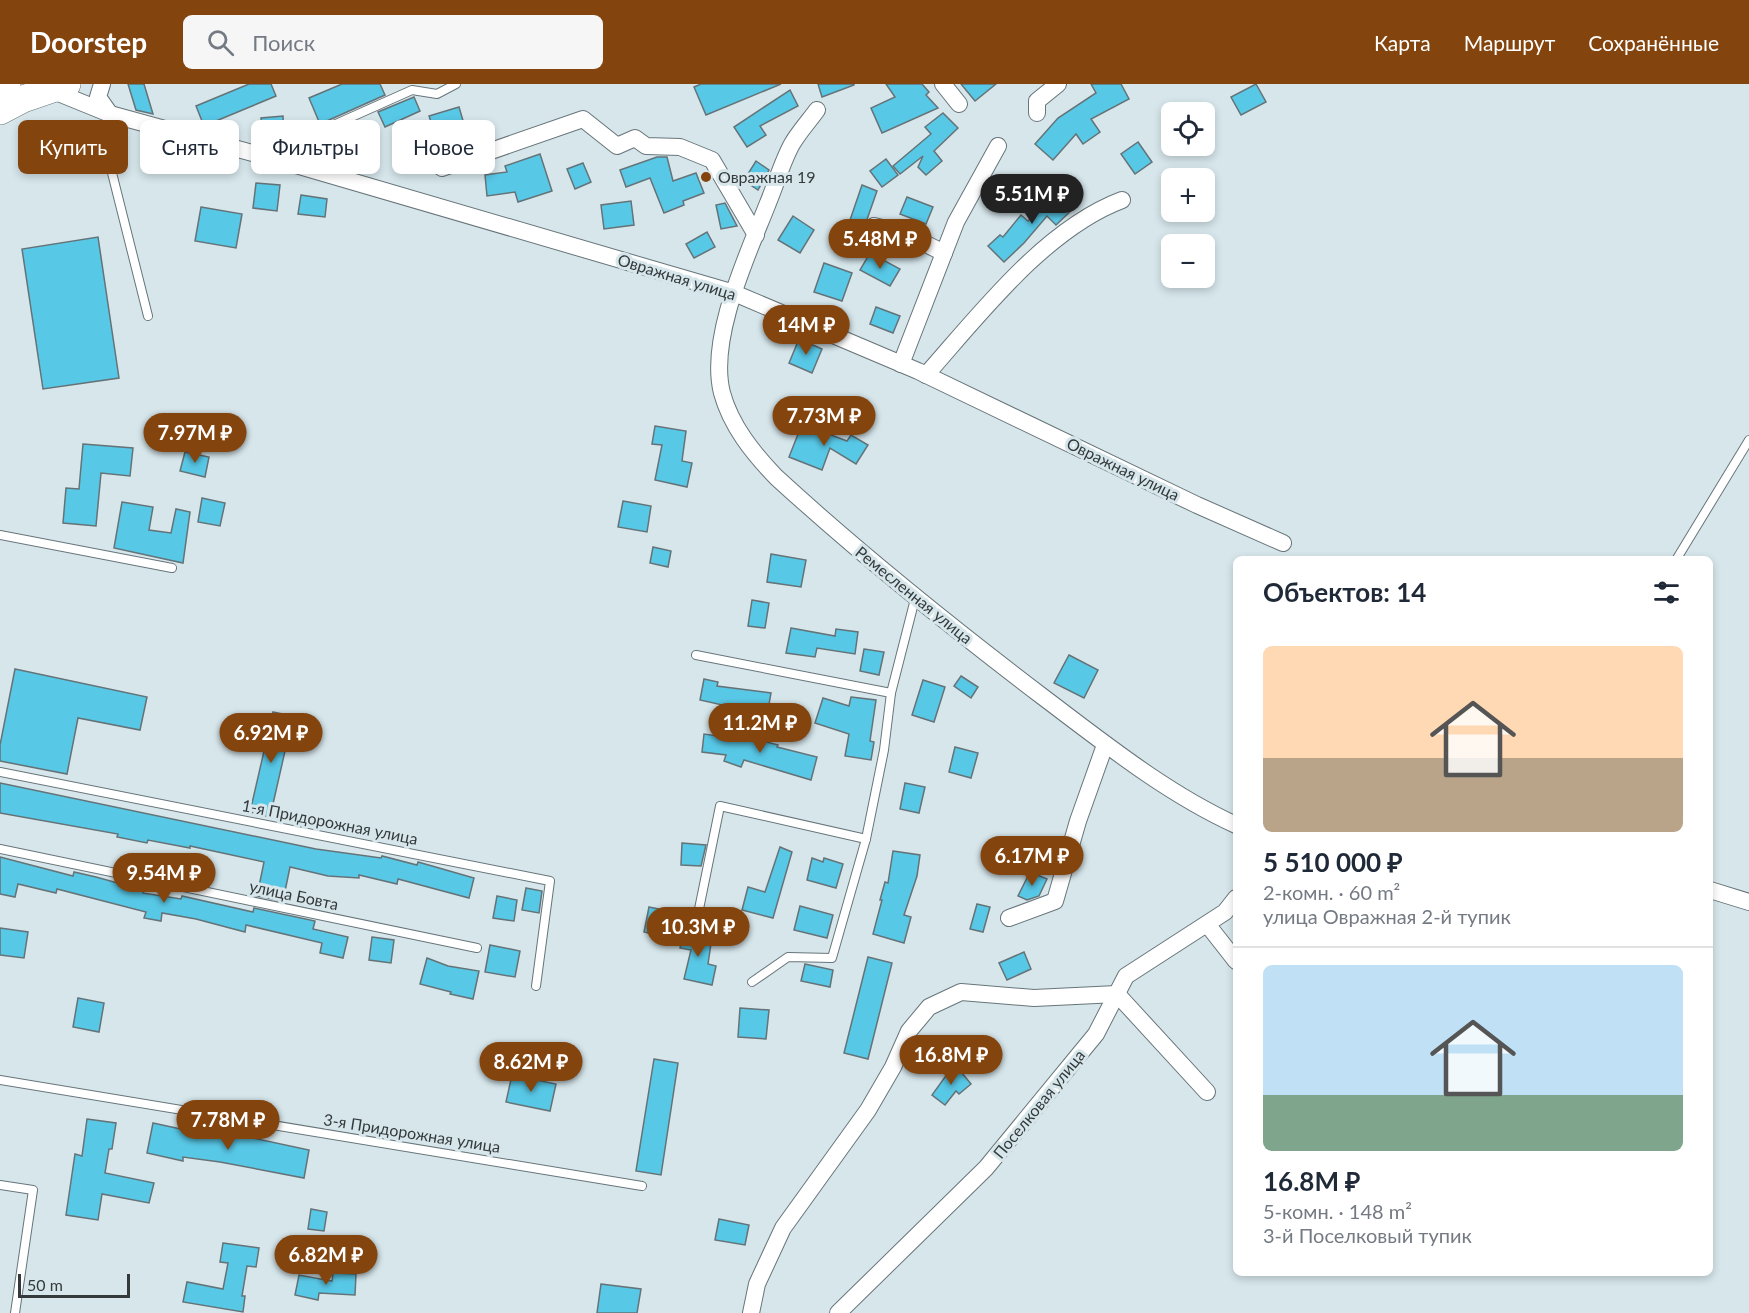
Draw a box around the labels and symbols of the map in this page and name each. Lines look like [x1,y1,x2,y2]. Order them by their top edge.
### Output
place label: Овражная 19 [718,167,816,186]
marker: Овражная 19 [699,170,713,184]
pin: 5.51M ₽ [977,174,1087,225]
pin: 5.48M ₽ [825,219,935,270]
street label: Овражная улица [616,249,739,304]
pin: 14M ₽ [764,305,848,356]
pin: 7.73M ₽ [769,396,879,447]
pin: 7.97M ₽ [140,413,250,464]
street label: Овражная улица [1064,433,1183,504]
street label: Ремесленная улица [852,542,976,647]
pin: 11.2M ₽ [705,703,815,754]
pin: 6.92M ₽ [216,713,326,764]
street label: 1-я Придорожная улица [241,795,420,848]
pin: 6.17M ₽ [977,836,1087,887]
pin: 9.54M ₽ [109,853,219,904]
street label: улица Бовта [248,876,340,913]
pin: 10.3M ₽ [643,907,753,958]
pin: 16.8M ₽ [896,1035,1006,1086]
pin: 8.62M ₽ [476,1042,586,1093]
street label: Поселковая улица [989,1045,1088,1162]
pin: 7.78M ₽ [173,1100,283,1151]
street label: 3-я Придорожная улица [322,1109,502,1156]
pin: 6.82M ₽ [271,1235,381,1286]
scale bar [18,1271,130,1298]

